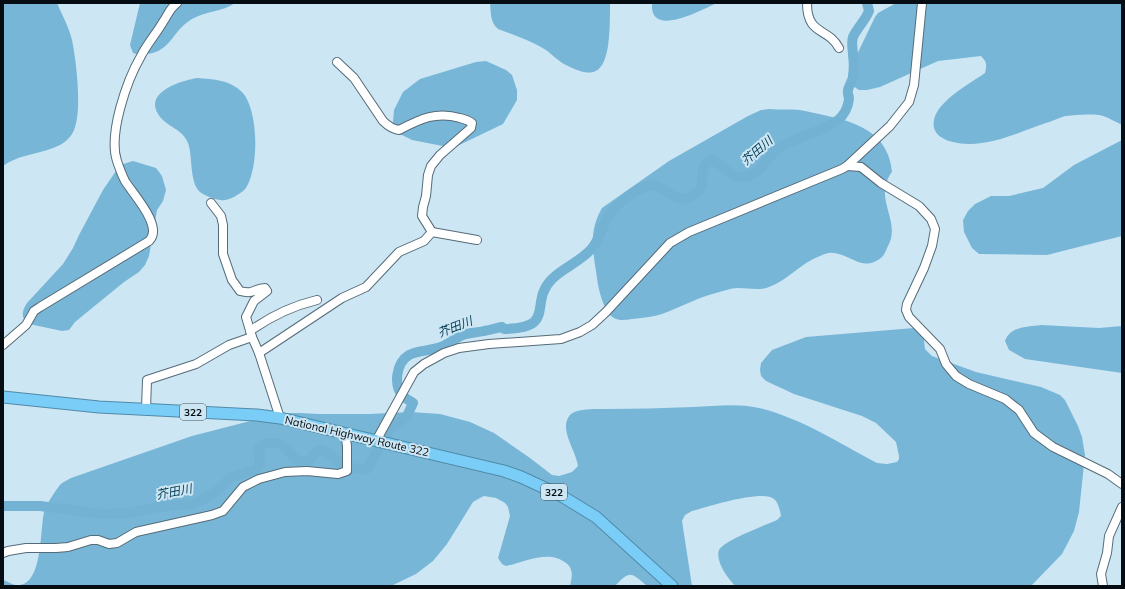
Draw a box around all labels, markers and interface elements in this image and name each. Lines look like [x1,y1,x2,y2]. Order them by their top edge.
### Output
water label: 芥田川 [738,132,777,168]
water label: 芥田川 [435,312,476,340]
road number: 322 [180,404,206,420]
street label: National Highway Route 322 [284,413,431,459]
water label: 芥田川 [155,480,195,502]
road number: 322 [541,484,567,500]

